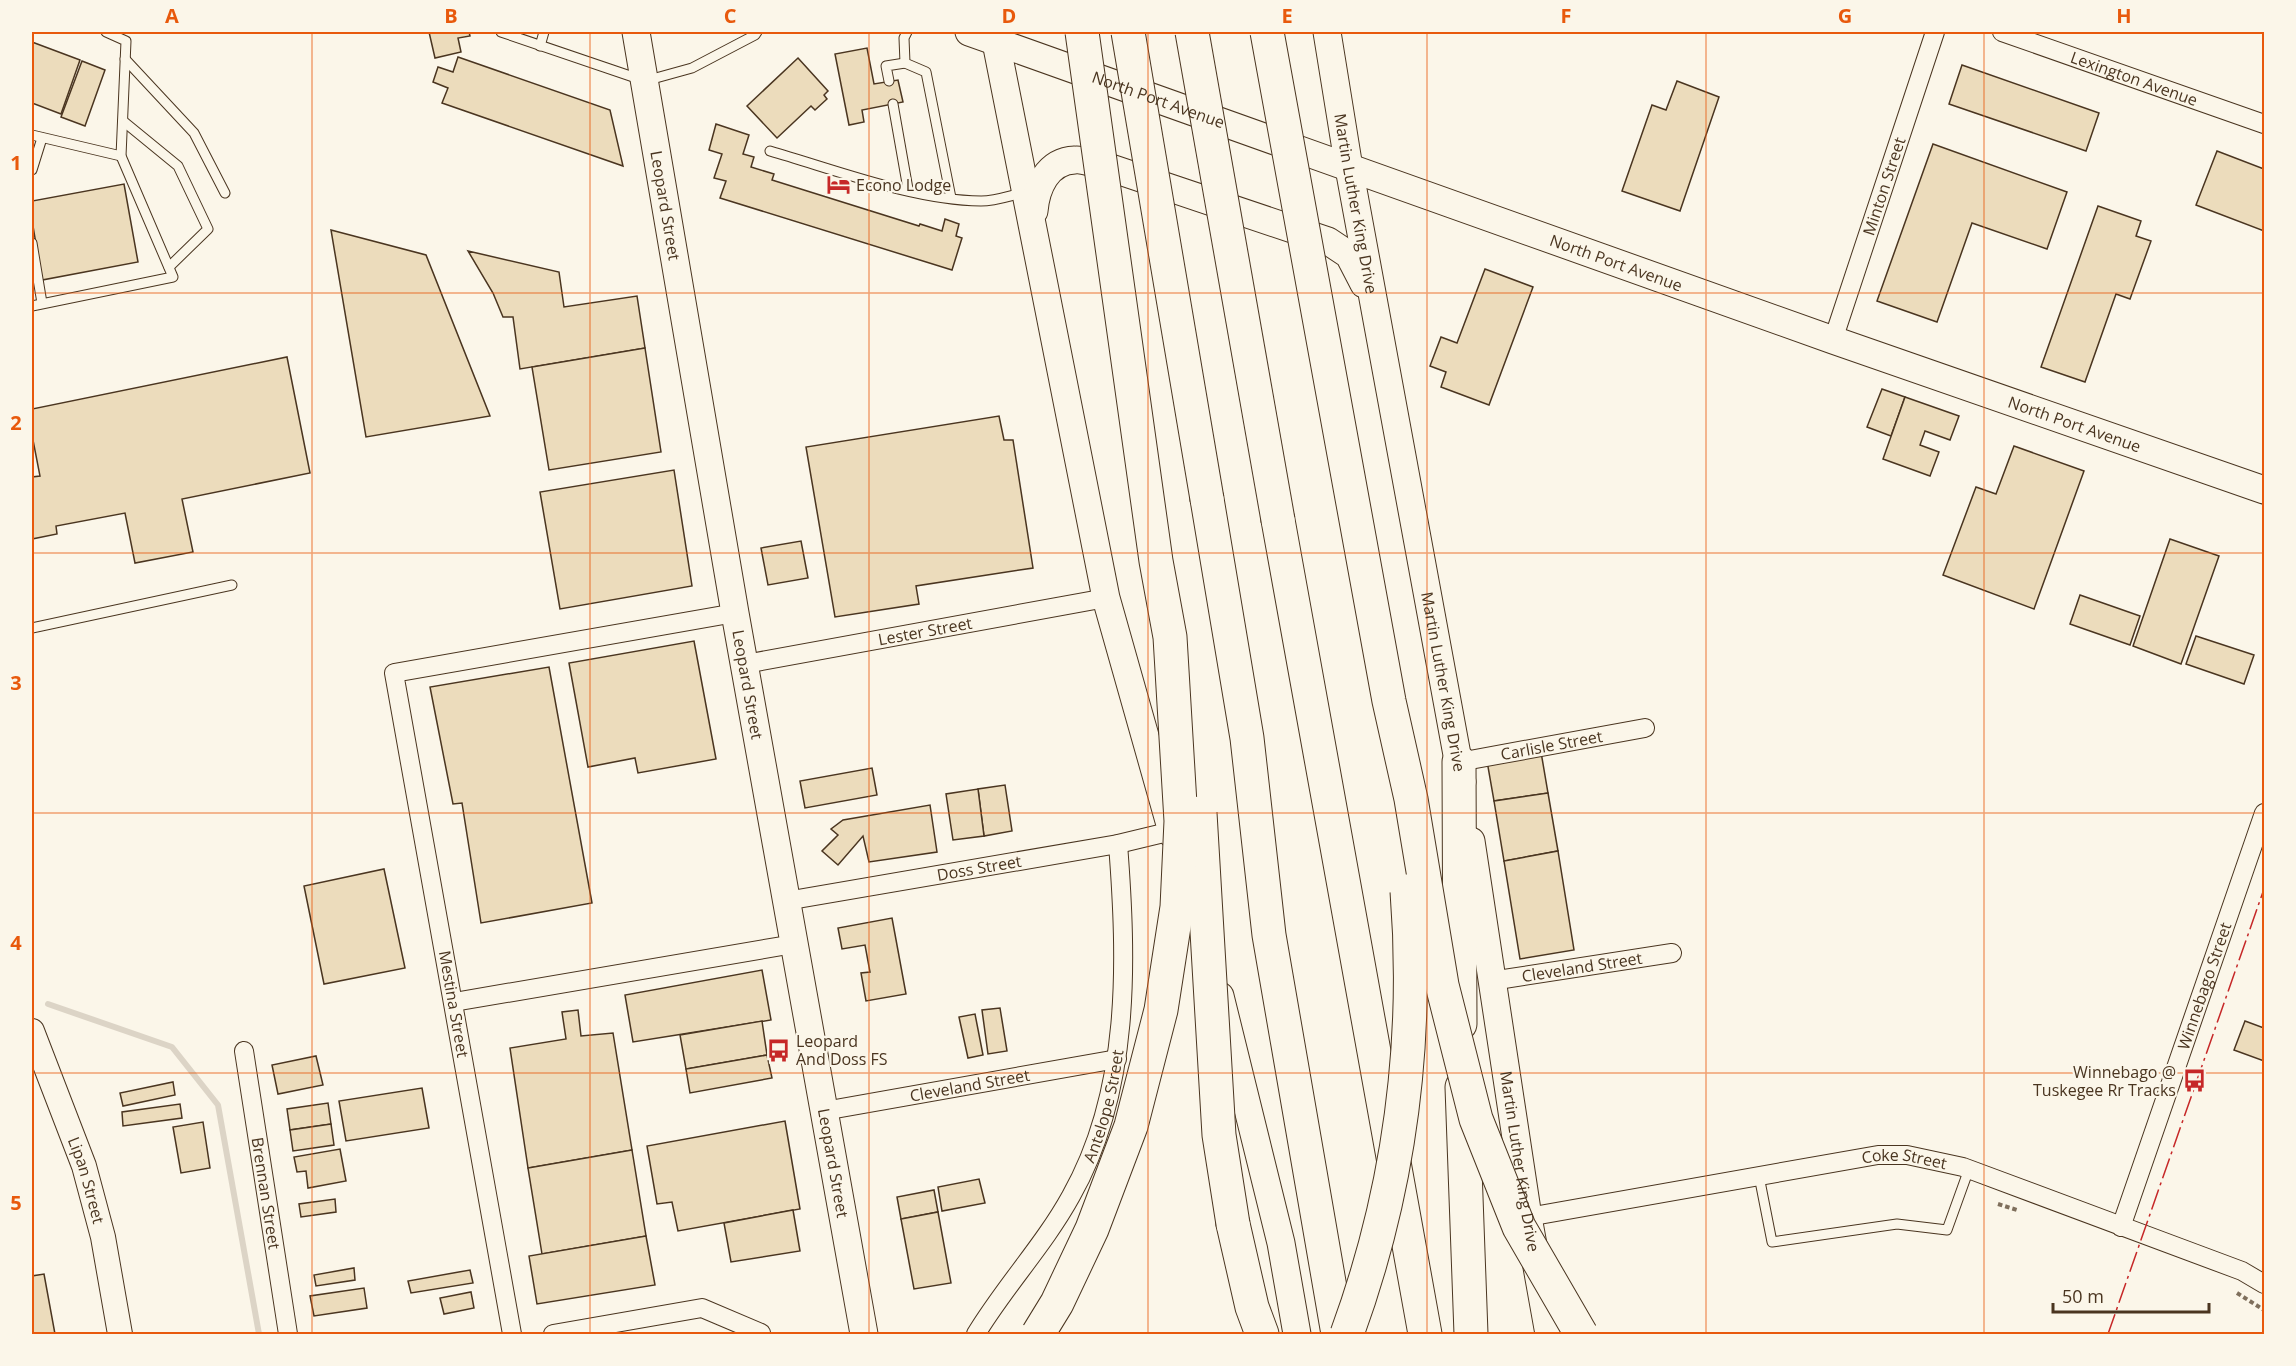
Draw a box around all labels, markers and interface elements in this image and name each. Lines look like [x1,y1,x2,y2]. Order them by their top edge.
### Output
text: A [165,2,179,29]
text: B [444,2,458,29]
text: C [724,2,737,29]
text: D [1002,2,1016,29]
text: E [1281,2,1293,29]
text: F [1561,2,1571,29]
text: G [1838,2,1852,29]
text: H [2116,2,2132,29]
street label: Lexington Avenue [2068,46,2201,111]
street label: North Port Avenue [1089,66,1228,133]
street label: Martin Luther King Drive [1329,112,1383,295]
street label: Minton Street [1857,134,1911,238]
text: 1 [10,149,22,176]
street label: Leopard Street [645,149,686,262]
hotel icon: Econo Lodge [825,172,851,198]
place label: Econo Lodge [856,174,951,196]
street label: North Port Avenue [1547,229,1685,296]
street label: North Port Avenue [2005,391,2144,457]
text: 2 [10,409,22,436]
street label: Martin Luther King Drive [1416,590,1471,773]
street label: Lester Street [876,612,974,650]
street label: Leopard Street [727,628,768,741]
text: 3 [10,669,22,696]
street label: Carlisle Street [1499,725,1604,765]
street label: Doss Street [935,850,1023,886]
street label: Winnebago Street [2172,919,2237,1053]
text: 4 [10,929,22,956]
street label: Cleveland Street [1520,947,1644,987]
street label: Mestina Street [434,949,474,1060]
place label: Leopard And Doss FS [796,1030,888,1070]
bus stop icon: Leopard And Doss FS [765,1037,791,1063]
street label: Antelope Street [1078,1048,1128,1166]
place label: Winnebago @ Tuskegee Rr Tracks [2033,1061,2176,1101]
street label: Cleveland Street [908,1064,1032,1107]
bus stop icon: Winnebago @ Tuskegee Rr Tracks [2181,1068,2207,1094]
street label: Martin Luther King Drive [1495,1069,1545,1253]
street label: Leopard Street [813,1106,854,1220]
street label: Lipan Street [63,1134,110,1226]
street label: Brennan Street [247,1136,286,1251]
street label: Coke Street [1860,1143,1949,1174]
text: 5 [10,1189,22,1216]
scale bar [2053,1276,2209,1314]
text: 50 m [2062,1284,2104,1308]

